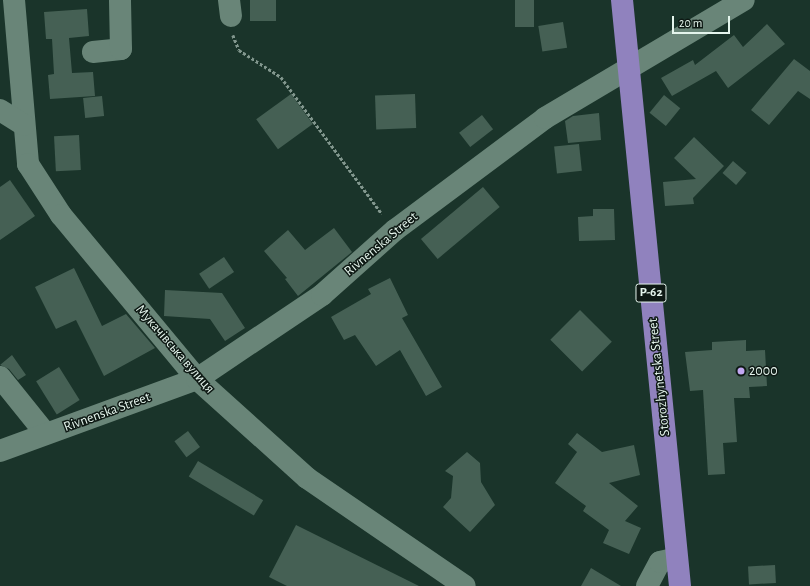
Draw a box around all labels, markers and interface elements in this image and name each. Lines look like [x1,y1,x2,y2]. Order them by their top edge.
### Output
scale bar [674,8,732,34]
text: 20 m [679,17,702,29]
street label: Rivnenska Street [341,208,421,280]
road number: Р-62 [635,282,667,304]
street label: Мукачівська вулиця [132,301,218,397]
street label: Storozhynetska Street [644,317,674,437]
place label: 2000 [749,363,778,379]
marker: 2000 [736,366,746,376]
street label: Rivnenska Street [61,389,153,435]

